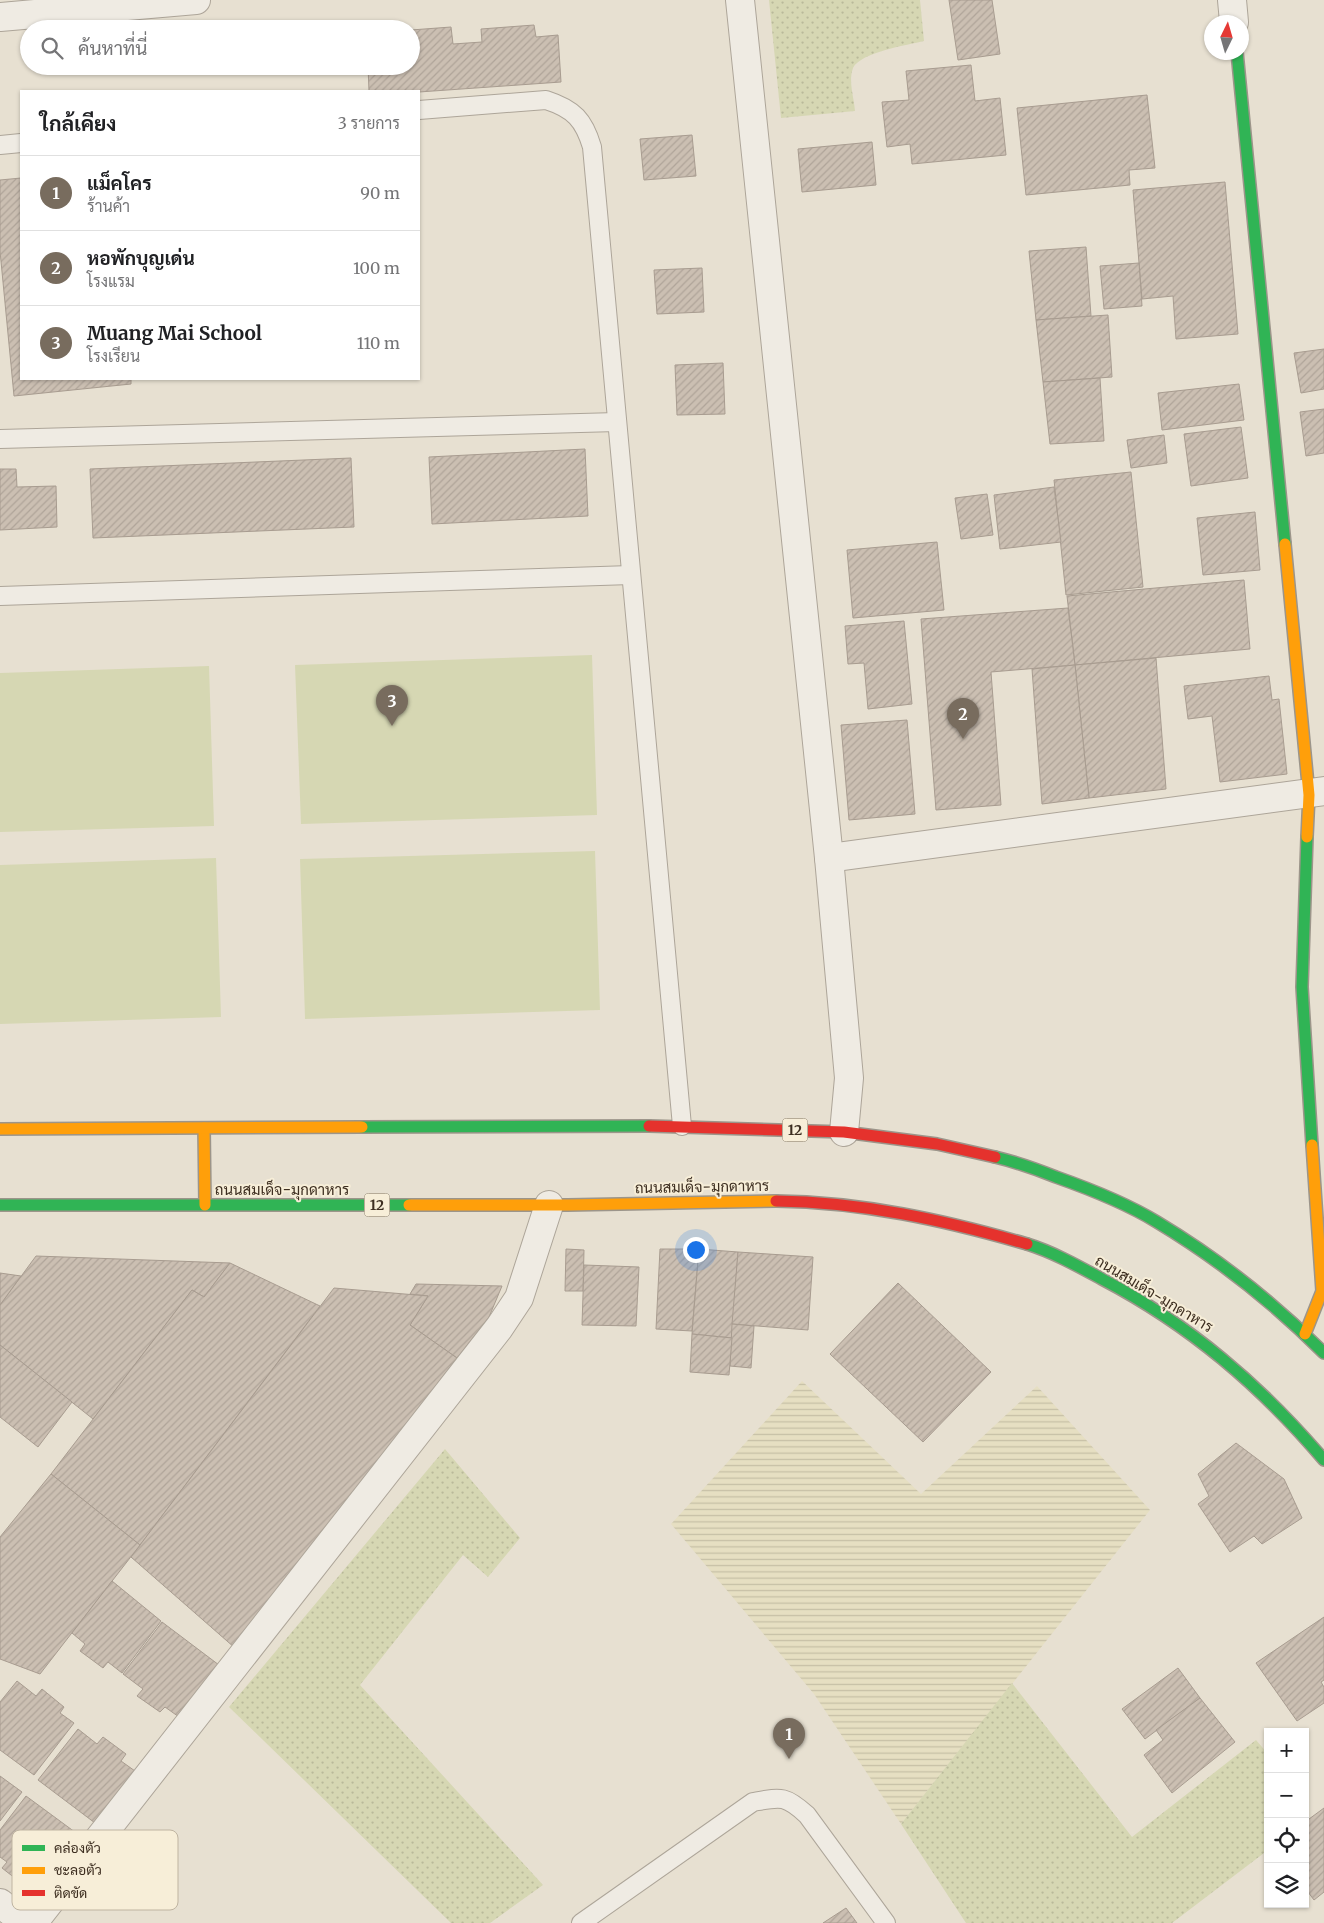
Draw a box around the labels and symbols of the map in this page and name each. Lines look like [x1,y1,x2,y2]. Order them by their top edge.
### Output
north arrow [1204,15,1249,60]
pin: 3 [376,685,408,726]
pin: 2 [947,698,979,739]
road number: 12 [782,1118,808,1142]
street label: ถนนสมเด็จ-มุกดาหาร [635,1175,769,1199]
street label: ถนนสมเด็จ-มุกดาหาร [215,1179,349,1201]
road number: 12 [364,1194,390,1216]
your location [683,1237,709,1263]
street label: ถนนสมเด็จ-มุกดาหาร [1091,1250,1217,1338]
pin: 1 [773,1718,805,1759]
legend [12,1830,178,1910]
text: คล่องตัว [54,1839,101,1857]
text: ชะลอตัว [54,1861,102,1879]
text: ติดขัด [54,1884,87,1902]

